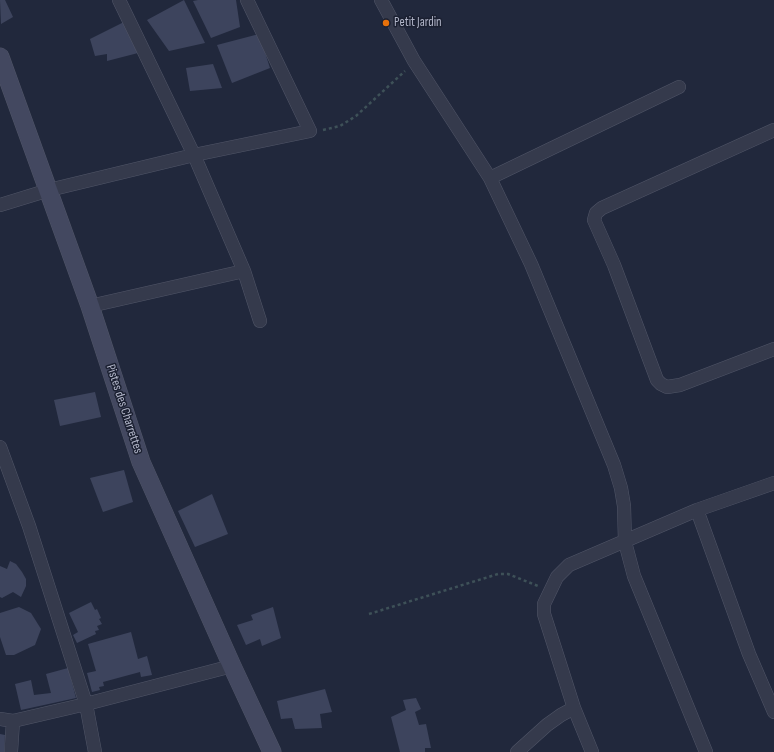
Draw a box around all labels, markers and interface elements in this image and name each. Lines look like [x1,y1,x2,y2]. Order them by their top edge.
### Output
place label: Petit Jardin [394,15,442,31]
marker: Petit Jardin [381,18,391,28]
street label: Pistes des Charrettes [102,362,146,456]

